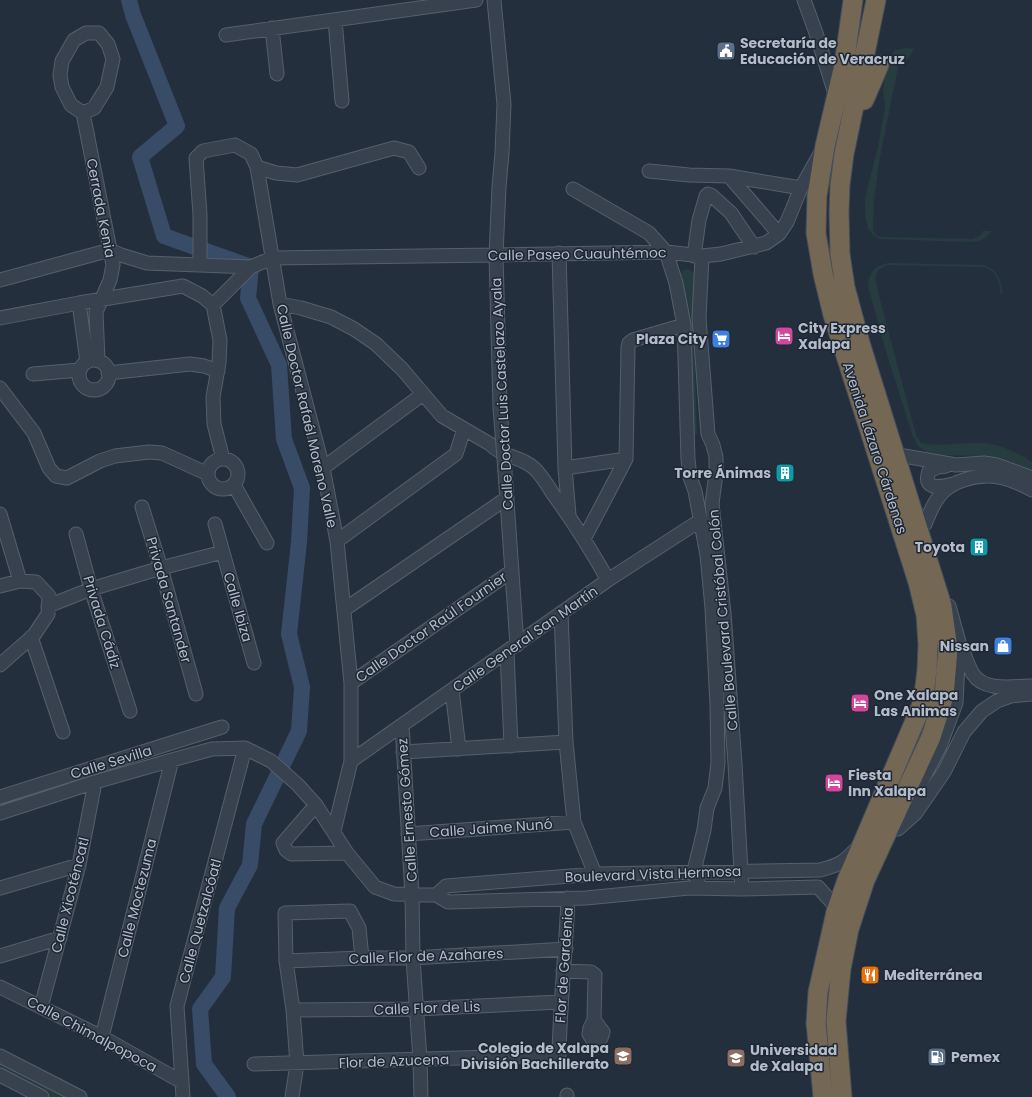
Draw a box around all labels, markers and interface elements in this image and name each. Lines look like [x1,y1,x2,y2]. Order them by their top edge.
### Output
place label: Secretaría de Educación de Veracruz [740,33,905,69]
public building icon: Secretaría de Educación de Veracruz [715,40,737,62]
street label: Cerrada Kenia [82,157,120,259]
street label: Calle Paseo Cuauhtémoc [488,242,666,266]
street label: Calle Doctor Luis Castelazo Ayala [486,277,518,511]
street label: Calle Doctor Rafaél Moreno Valle [272,302,343,530]
place label: City Express Xalapa [798,318,886,354]
hotel icon: City Express Xalapa [773,325,795,347]
supermarket icon: Plaza City [710,328,732,350]
place label: Plaza City [636,329,707,349]
street label: Avenida Lázaro Cárdenas [838,359,912,537]
building icon: Torre Ánimas [774,462,796,484]
place label: Torre Ánimas [674,463,771,483]
street label: Calle Boulevard Cristóbal Colón [703,509,743,731]
street label: Privada Santander [141,535,197,665]
building icon: Toyota [968,536,990,558]
place label: Toyota [915,537,965,557]
street label: Calle Doctor Raúl Fournier [351,567,511,687]
street label: Calle Ibiza [218,570,258,644]
street label: Privada Cádiz [78,573,126,671]
street label: Calle General San Martín [448,581,602,697]
shop icon: Nissan [992,635,1014,657]
place label: Nissan [940,636,989,656]
place label: One Xalapa Las Animas [874,685,958,721]
hotel icon: One Xalapa Las Animas [849,692,871,714]
street label: Calle Ernesto Gómez [392,737,422,883]
street label: Calle Sevilla [68,740,154,784]
place label: Fiesta Inn Xalapa [848,765,926,801]
hotel icon: Fiesta Inn Xalapa [823,772,845,794]
street label: Calle Jaime Nunó [429,814,553,842]
street label: Calle Xicoténcatl [46,835,94,955]
street label: Calle Moctezuma [113,836,161,960]
street label: Calle Quetzalcóatl [174,857,226,985]
street label: Boulevard Vista Hermosa [564,861,742,887]
street label: Flor de Gardenia [550,906,578,1024]
street label: Calle Flor de Azahares [348,943,504,969]
restaurant icon: Mediterránea [859,964,881,986]
place label: Mediterránea [884,965,982,985]
street label: Calle Chimalpopoca [23,991,161,1077]
street label: Calle Flor de Lis [373,996,481,1020]
place label: Colegio de Xalapa División Bachillerato [461,1038,609,1074]
place label: Universidad de Xalapa [750,1040,837,1076]
school or university icon: Colegio de Xalapa División Bachillerato [612,1045,634,1067]
fuel station icon: Pemex [926,1046,948,1068]
school or university icon: Universidad de Xalapa [725,1047,747,1069]
place label: Pemex [951,1047,1001,1067]
street label: Flor de Azucena [338,1049,450,1073]

